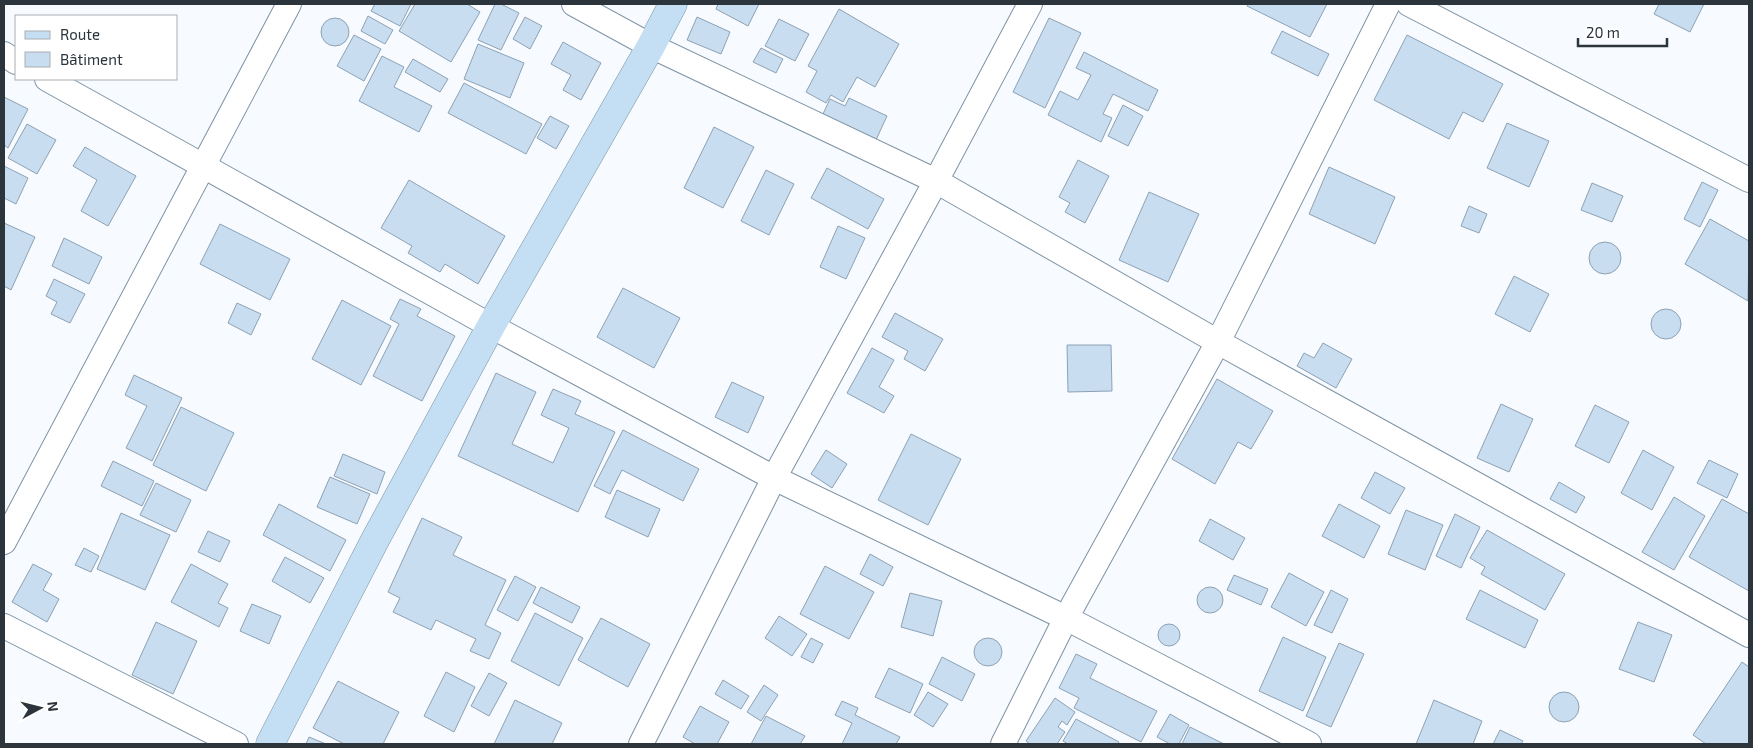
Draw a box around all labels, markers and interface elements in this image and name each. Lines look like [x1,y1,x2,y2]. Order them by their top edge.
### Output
legend [15,15,178,80]
scale bar [1578,15,1667,47]
text: 20 m [1586,23,1620,41]
text: Route [60,25,100,43]
text: Bâtiment [60,50,123,68]
north arrow [15,683,65,733]
text: N [44,700,62,712]

